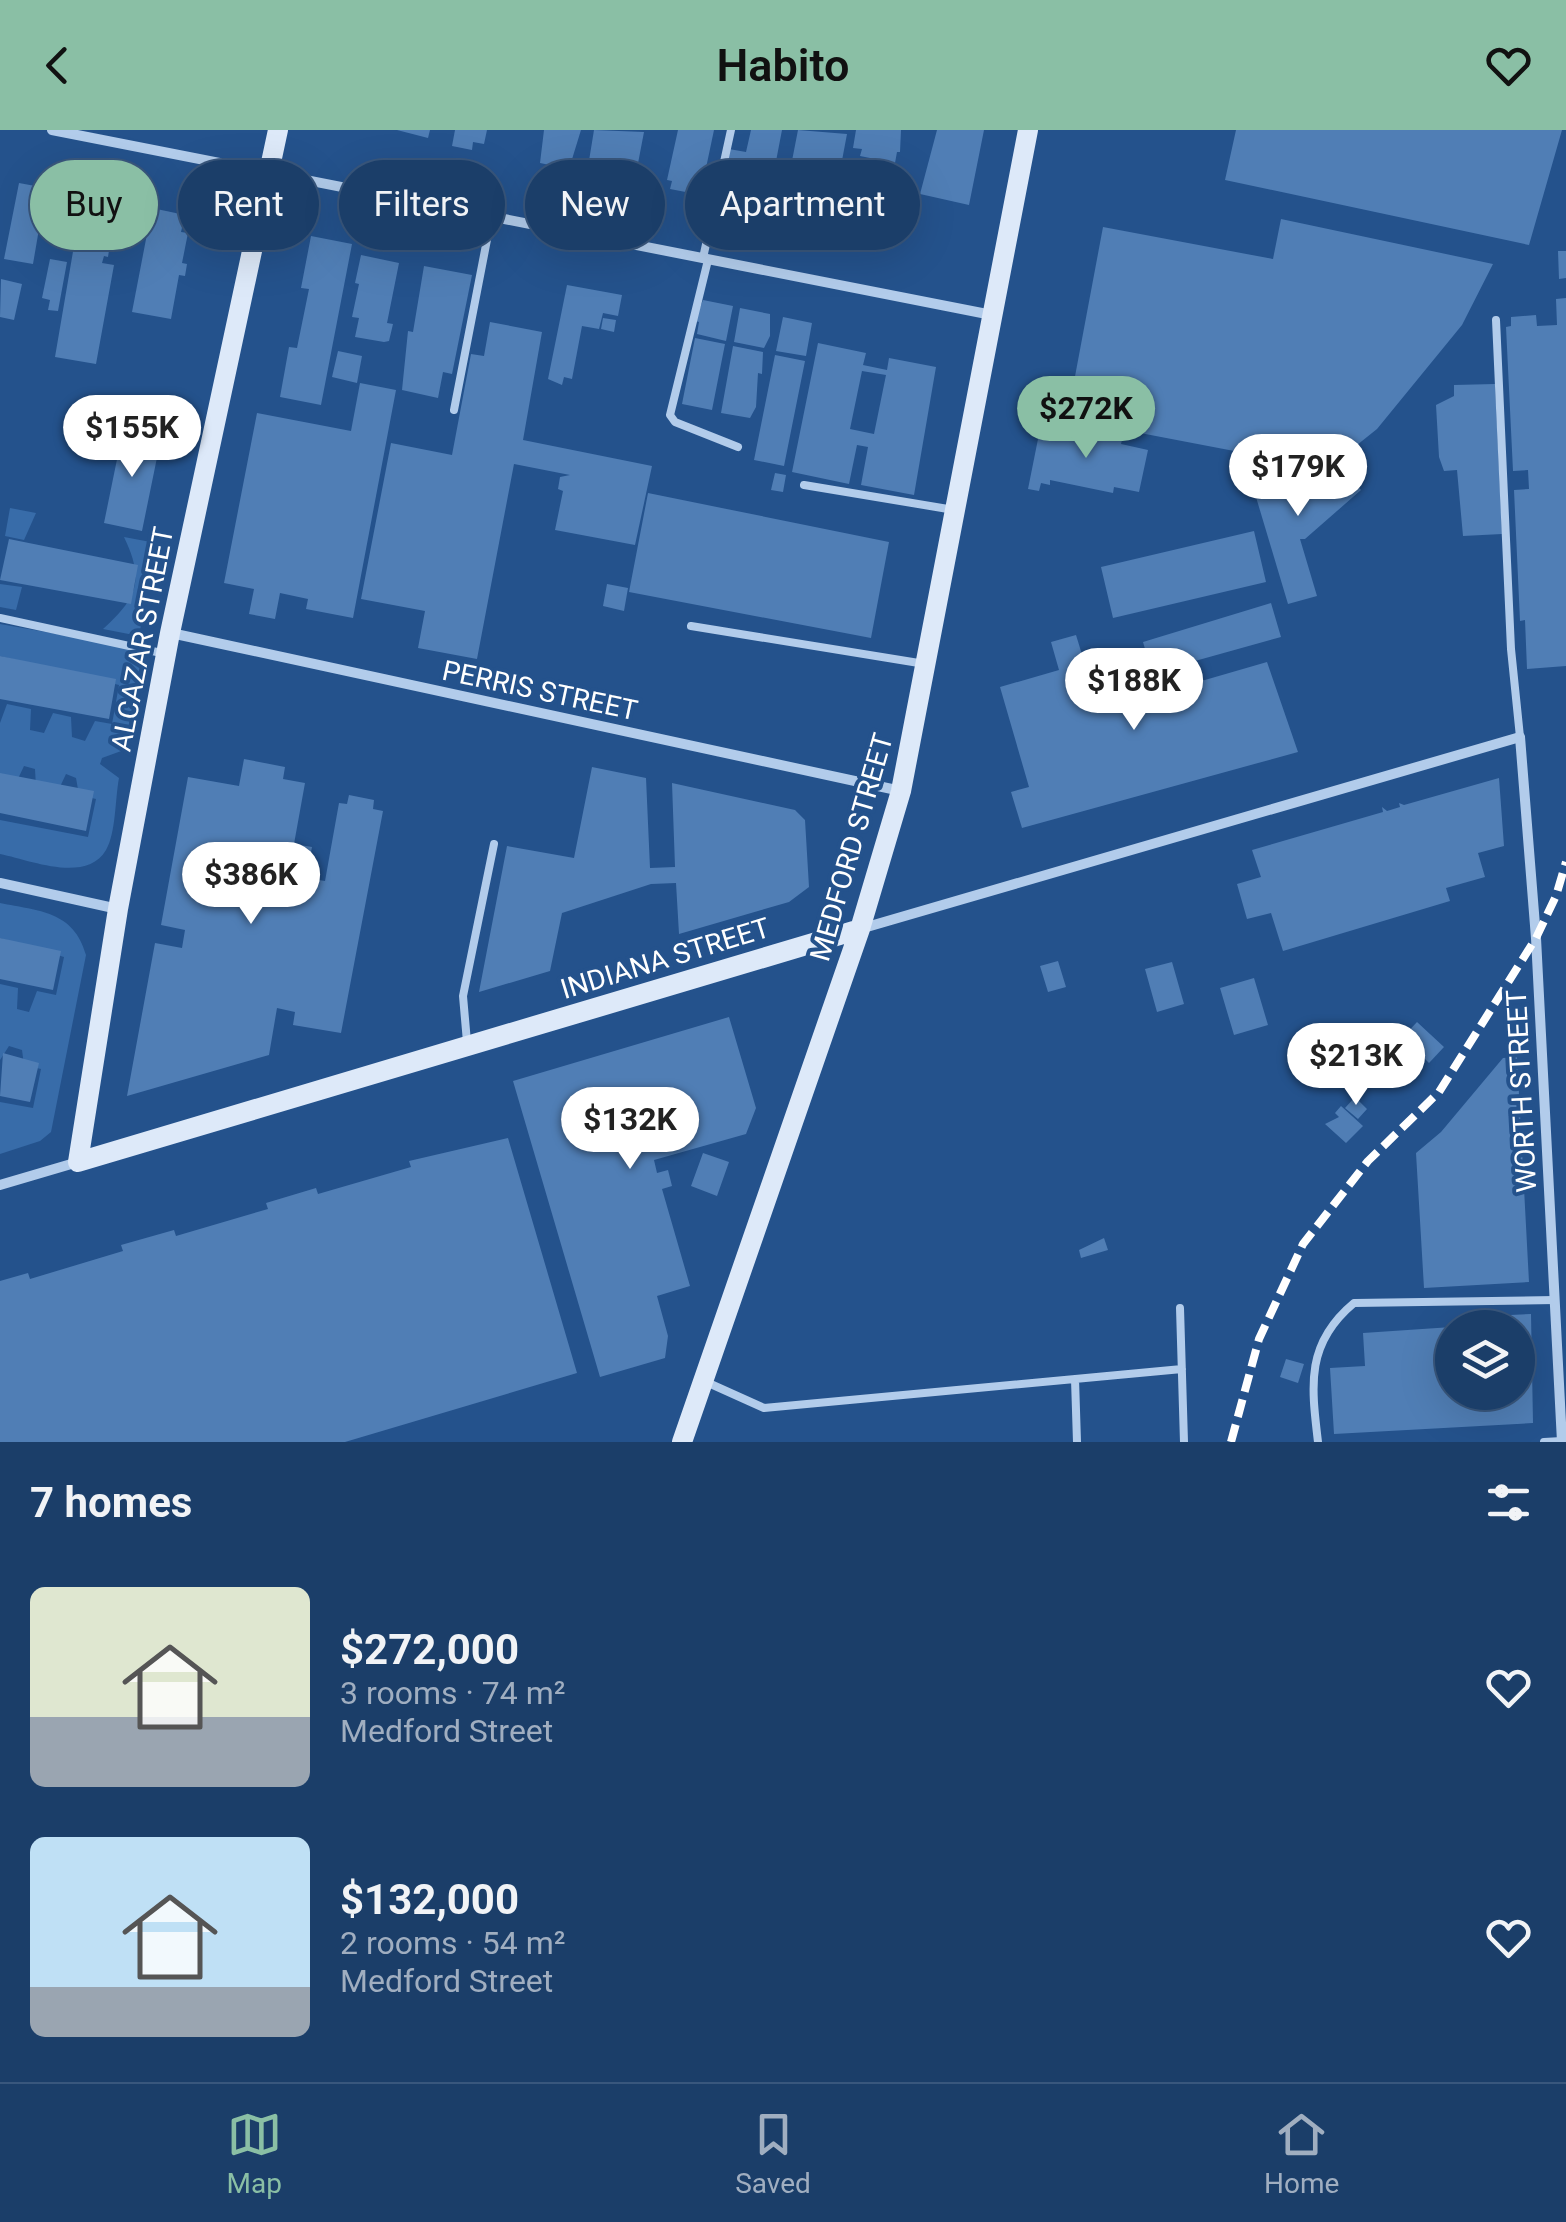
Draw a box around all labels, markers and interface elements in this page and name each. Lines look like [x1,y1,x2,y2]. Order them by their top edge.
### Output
icon: back [30,38,85,93]
icon: heart [1481,38,1536,93]
text: Habito [716,39,850,92]
chip: Buy [30,160,158,250]
chip: Rent [178,160,319,250]
chip: Filters [339,160,505,250]
chip: New [525,160,665,250]
chip: Apartment [685,160,920,250]
pin: $272K [1016,376,1156,461]
text: $272K [1039,389,1133,427]
pin: $155K [62,395,202,480]
text: $155K [85,408,179,446]
pin: $179K [1228,434,1368,519]
text: $179K [1251,447,1345,485]
street label: ALCAZAR STREET [105,524,180,754]
pin: $188K [1064,648,1204,733]
street label: PERRIS STREET [439,654,641,727]
text: $188K [1087,661,1181,699]
street label: MEDFORD STREET [803,729,900,965]
pin: $386K [181,842,321,927]
text: $386K [204,855,298,893]
street label: INDIANA STREET [557,911,774,1006]
street label: WORTH STREET [1500,988,1543,1193]
pin: $213K [1286,1023,1426,1108]
text: $213K [1309,1036,1403,1074]
pin: $132K [560,1087,700,1172]
text: $132K [583,1100,677,1138]
map controls [1435,1310,1535,1410]
button: layers [1435,1310,1535,1410]
icon: filters [1481,1475,1536,1530]
text: 7 homes [30,1478,192,1527]
text: $272,000 [340,1625,519,1674]
icon: home [110,1627,230,1747]
icon: heart [1481,1660,1536,1715]
text: 3 rooms · 74 m² [340,1674,565,1712]
text: Medford Street [340,1712,553,1750]
text: $132,000 [340,1875,519,1924]
icon: home [110,1877,230,1997]
icon: heart [1481,1910,1536,1965]
text: 2 rooms · 54 m² [340,1924,565,1962]
text: Medford Street [340,1962,553,2000]
tab: Map [227,2107,282,2200]
tab: Saved [735,2107,811,2200]
tab: Home [1264,2107,1339,2200]

